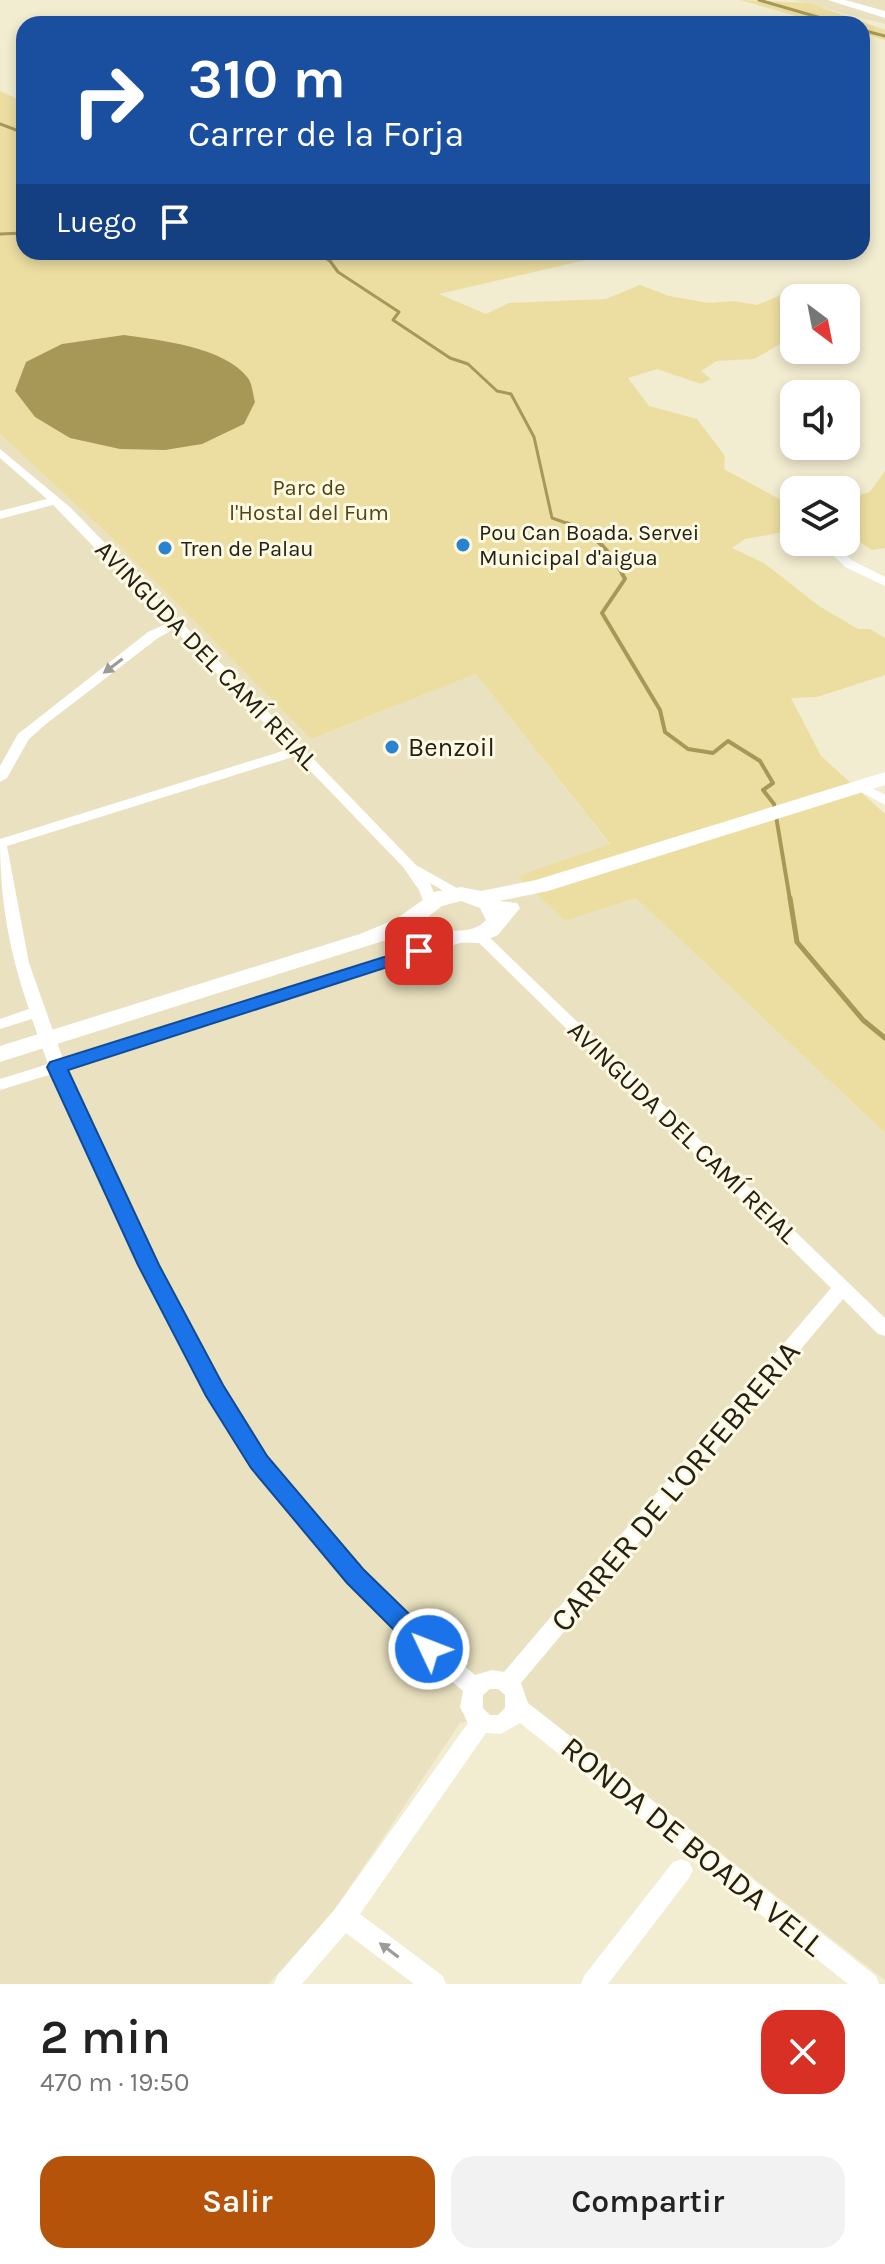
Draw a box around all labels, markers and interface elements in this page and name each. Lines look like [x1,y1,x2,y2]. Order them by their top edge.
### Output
text: 310 m [188,46,346,111]
icon: right [56,48,160,152]
text: Carrer de la Forja [188,113,464,155]
icon: arrive [153,200,197,244]
text: Luego [56,204,137,240]
north arrow [780,284,860,364]
map controls [780,284,860,556]
button: sound [780,380,860,460]
park label: Parc de l'Hostal del Fum [229,475,389,526]
button: layers [780,476,860,556]
place label: Pou Can Boada. Servei Municipal d'aigua [479,520,699,571]
street label: AVINGUDA DEL CAMÍ REIAL [89,533,325,777]
place label: Tren de Palau [181,536,314,562]
marker: Pou Can Boada. Servei Municipal d'aigua [454,536,472,554]
marker: Tren de Palau [156,539,174,557]
one-way arrow [103,658,123,674]
place label: Benzoil [408,732,495,763]
marker: Benzoil [383,738,401,756]
pin [385,917,453,985]
icon: arrive [397,929,441,973]
street label: AVINGUDA DEL CAMÍ REIAL [561,1014,805,1250]
street label: CARRER DE L'ORFEBRERIA [543,1334,808,1639]
position arrow [387,1607,471,1691]
street label: RONDA DE BOADA VELL [554,1729,832,1964]
one-way arrow [379,1943,400,1959]
text: 2 min [40,2009,171,2065]
button: close [761,2010,845,2094]
text: 470 m · 19:50 [40,2067,189,2098]
button: Salir [40,2156,435,2248]
button: Compartir [451,2156,845,2248]

